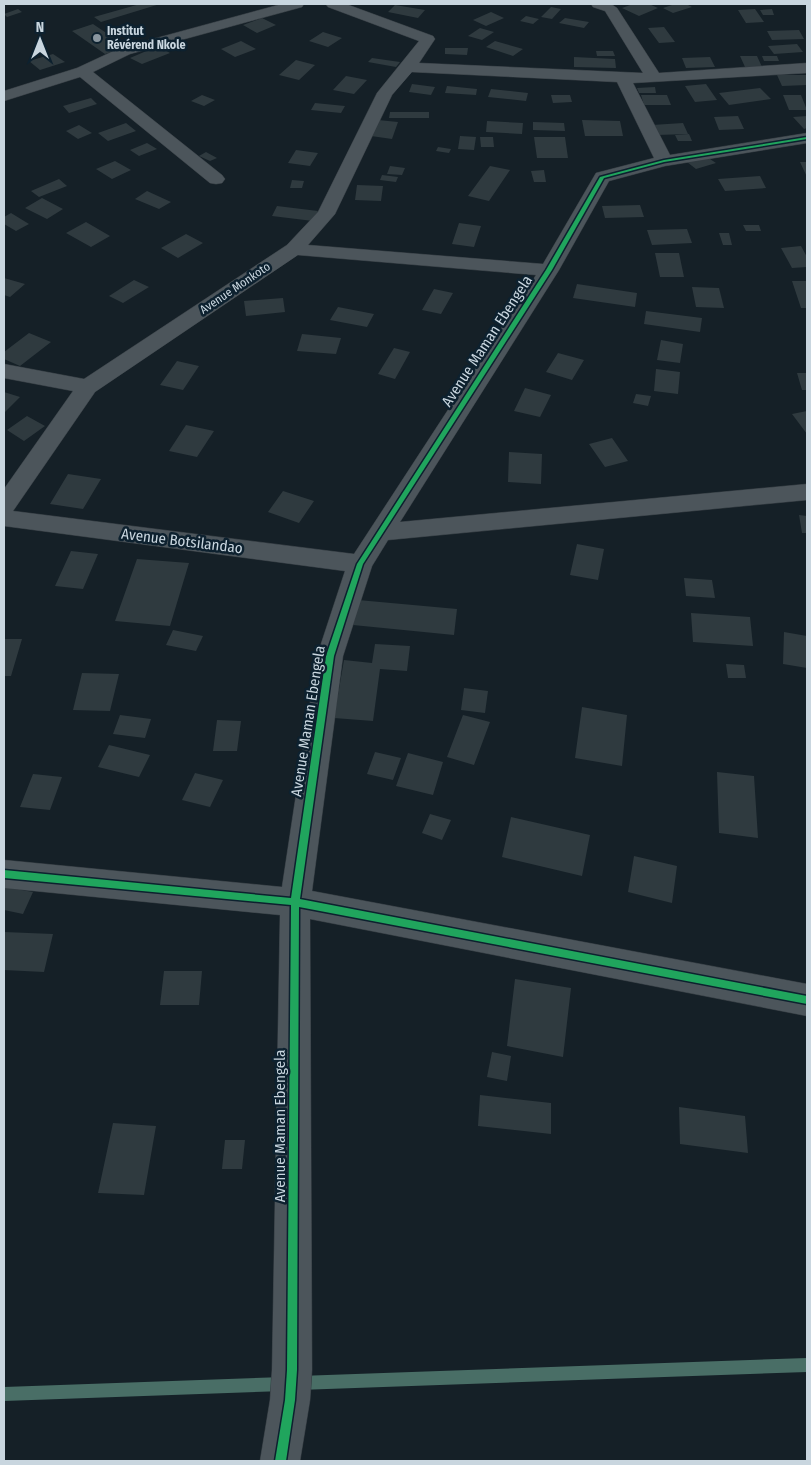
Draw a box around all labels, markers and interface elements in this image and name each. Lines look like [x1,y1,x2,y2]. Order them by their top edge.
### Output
north arrow [15,15,65,65]
text: N [36,19,44,36]
place label: Institut Révérend Nkole [107,24,186,52]
marker: Institut Révérend Nkole [91,32,103,44]
street label: Avenue Monkoto [197,259,273,317]
street label: Avenue Maman Ebengela [438,272,536,410]
street label: Avenue Botsilandao [120,525,244,557]
street label: Avenue Maman Ebengela [287,644,329,798]
street label: Avenue Maman Ebengela [271,1050,289,1202]

